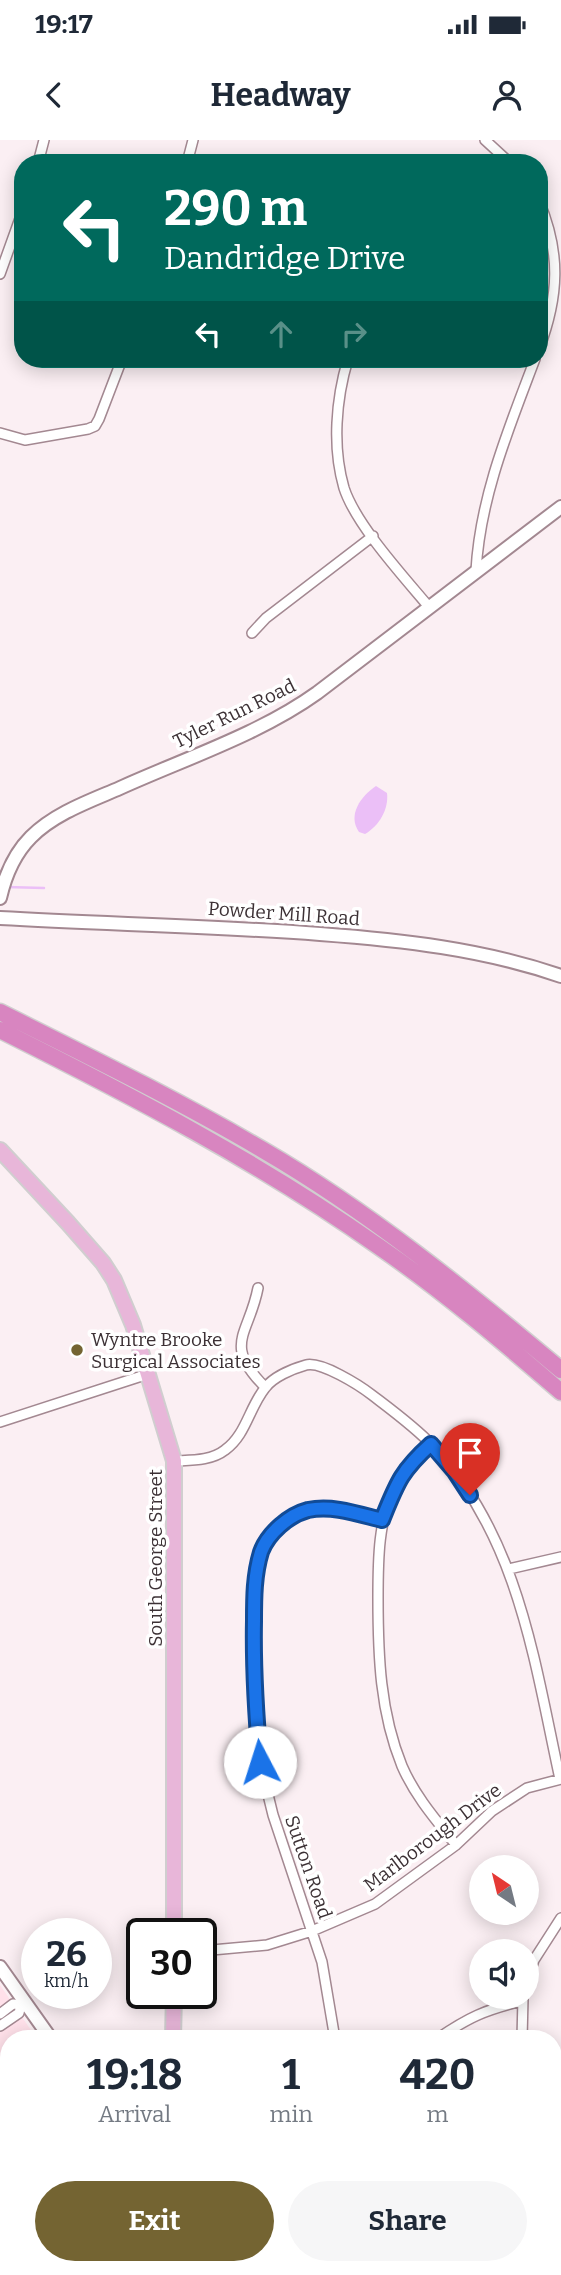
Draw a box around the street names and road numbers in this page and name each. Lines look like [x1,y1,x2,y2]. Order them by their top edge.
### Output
street label: Tyler Run Road [169,674,299,753]
street label: Powder Mill Road [207,897,361,930]
street label: South George Street [144,1469,167,1647]
street label: Marlborough Drive [359,1778,505,1897]
street label: Sutton Road [280,1812,337,1922]

